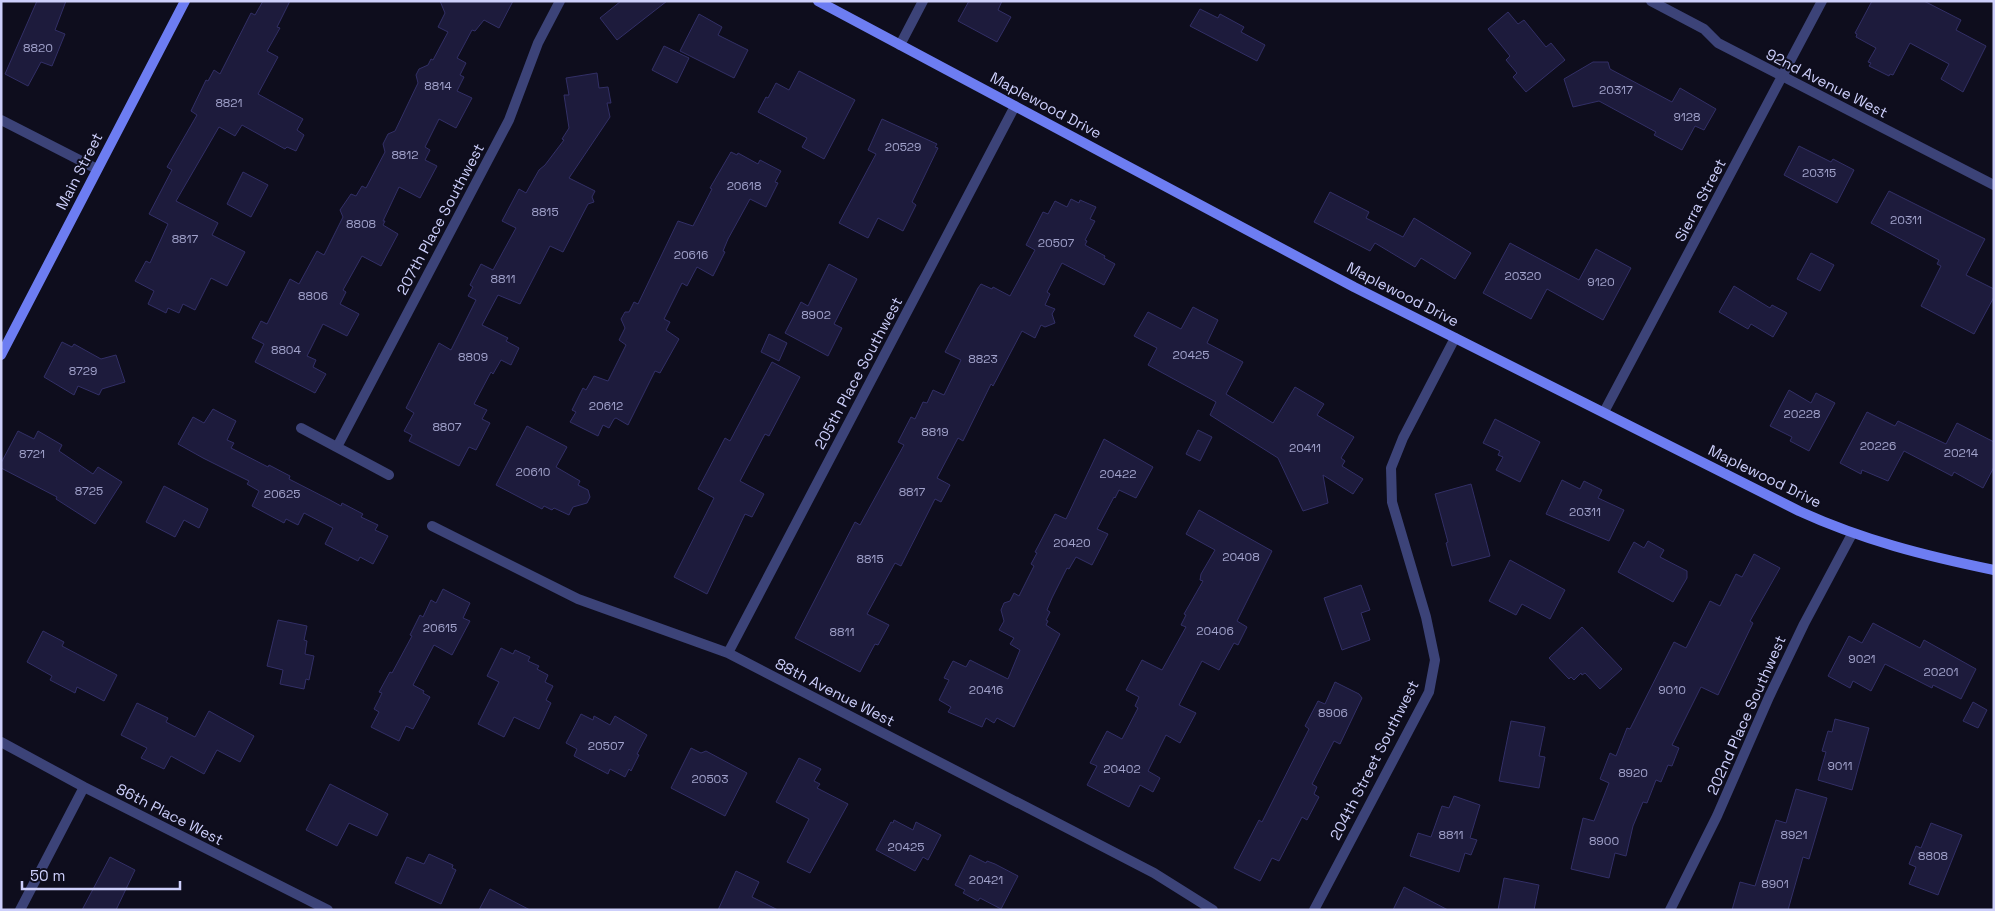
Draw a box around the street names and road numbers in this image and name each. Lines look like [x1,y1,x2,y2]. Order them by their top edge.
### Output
street label: 92nd Avenue West [1763,44,1891,122]
street label: Maplewood Drive [987,68,1105,142]
street label: Main Street [51,129,107,213]
street label: 207th Place Southwest [392,140,488,298]
street label: Sierra Street [1670,155,1730,245]
street label: Maplewood Drive [1344,257,1462,331]
street label: 205th Place Southwest [810,294,906,452]
street label: Maplewood Drive [1705,440,1825,512]
street label: 202nd Place Southwest [1702,632,1790,798]
street label: 88th Avenue West [772,654,898,730]
street label: 204th Street Southwest [1325,677,1423,843]
street label: 86th Place West [113,779,227,849]

